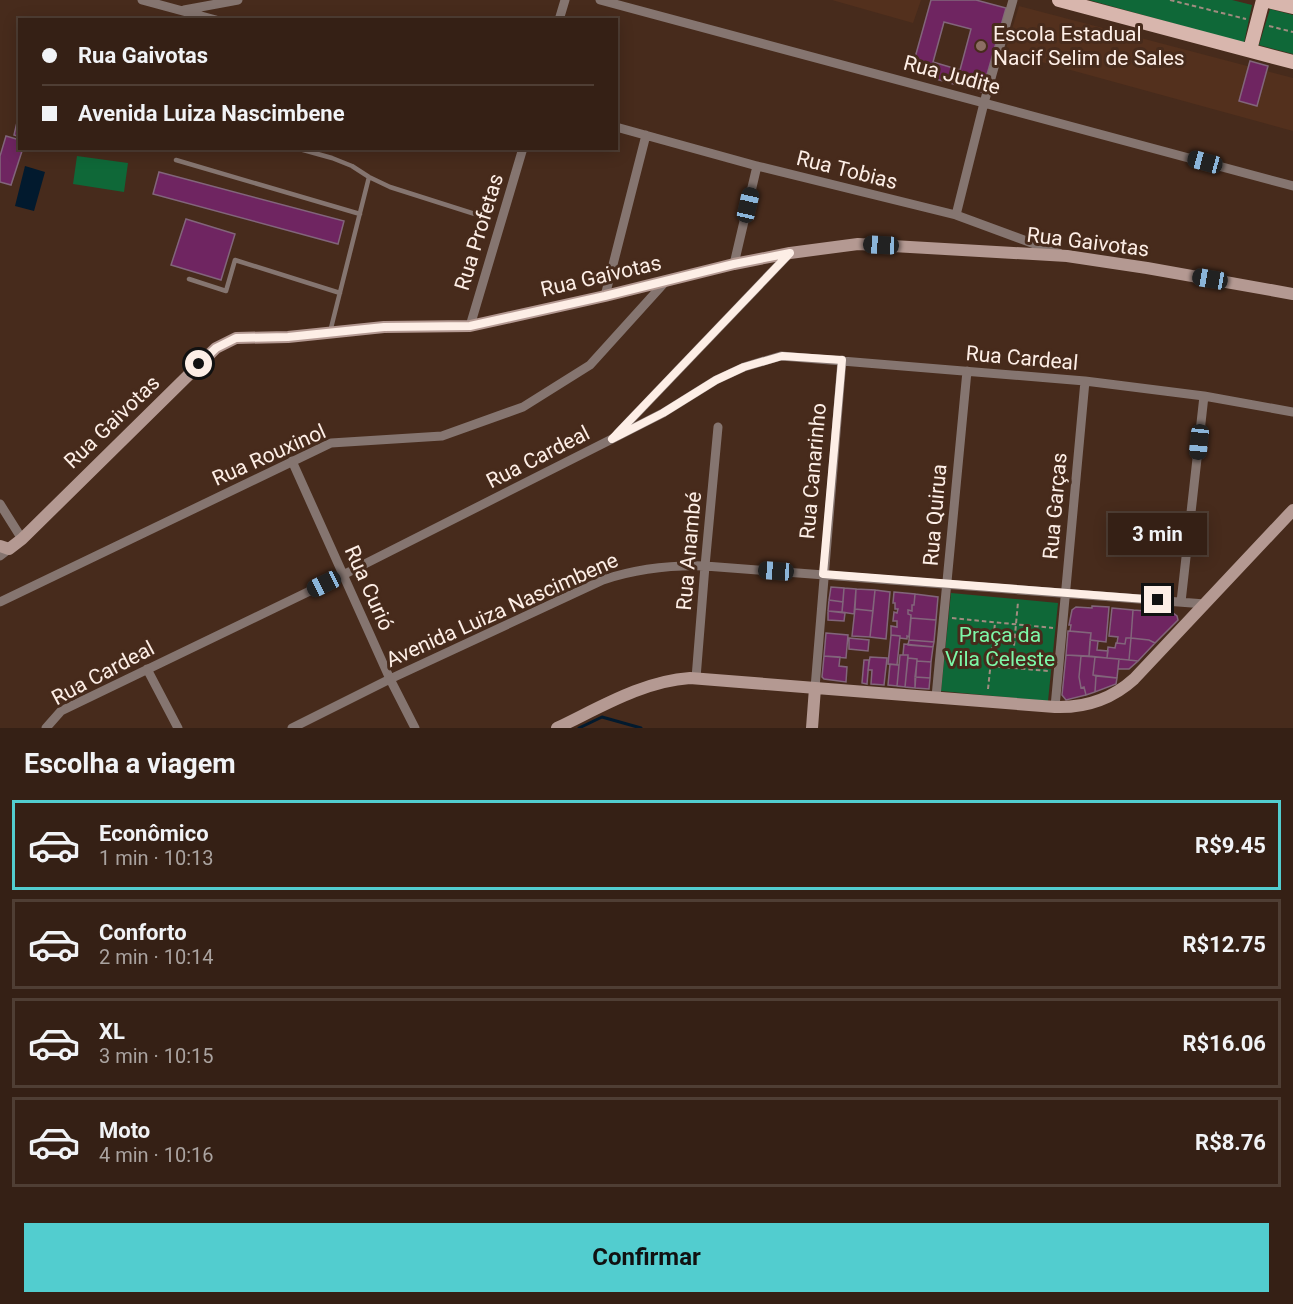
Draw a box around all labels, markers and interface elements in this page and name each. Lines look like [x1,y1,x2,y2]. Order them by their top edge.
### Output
place label: Escola Estadual Nacif Selim de Sales [993,22,1185,70]
marker: Escola Estadual Nacif Selim de Sales [974,39,988,53]
text: Rua Gaivotas [78,43,208,68]
street label: Rua Judite [901,51,1003,99]
text: Avenida Luiza Nascimbene [78,101,345,126]
street label: Rua Tobias [794,146,900,194]
car [1185,149,1225,175]
street label: Rua Profetas [450,171,508,293]
car [735,185,761,225]
street label: Rua Gaivotas [1025,223,1151,261]
car [863,235,899,255]
street label: Rua Gaivotas [538,250,664,302]
car [1191,267,1229,291]
street label: Rua Cardeal [965,341,1079,375]
route start [185,350,212,377]
street label: Rua Gaivotas [59,371,165,473]
street label: Rua Canarinho [795,402,831,540]
street label: Rua Rouxinol [208,419,330,491]
street label: Rua Cardeal [482,421,594,493]
car [1188,423,1210,461]
street label: Rua Garças [1038,452,1072,560]
street label: Rua Quirua [919,463,951,567]
street label: Rua Anambé [672,491,706,611]
callout: 3 min [1108,513,1208,555]
text: 3 min [1132,522,1183,546]
street label: Rua Curió [340,542,398,634]
street label: Avenida Luiza Nascimbene [382,548,622,672]
car [757,561,795,581]
car [304,568,344,600]
route end [1144,586,1171,613]
park label: Praça da Vila Celeste [945,623,1055,671]
street label: Rua Cardeal [48,636,158,710]
text: Escolha a viagem [24,748,236,780]
icon: car [27,818,81,872]
text: Econômico [99,821,209,846]
text: R$9.45 [1195,833,1266,858]
text: 1 min · 10:13 [99,846,214,870]
icon: car [27,917,81,971]
text: Conforto [99,920,187,945]
text: R$12.75 [1182,932,1266,957]
text: 2 min · 10:14 [99,945,214,969]
icon: car [27,1016,81,1070]
text: XL [99,1019,125,1044]
text: R$16.06 [1182,1031,1266,1056]
text: 3 min · 10:15 [99,1044,214,1068]
icon: car [27,1115,81,1169]
text: Moto [99,1118,150,1143]
text: R$8.76 [1195,1130,1266,1155]
text: 4 min · 10:16 [99,1143,214,1167]
button: Confirmar [24,1223,1269,1292]

